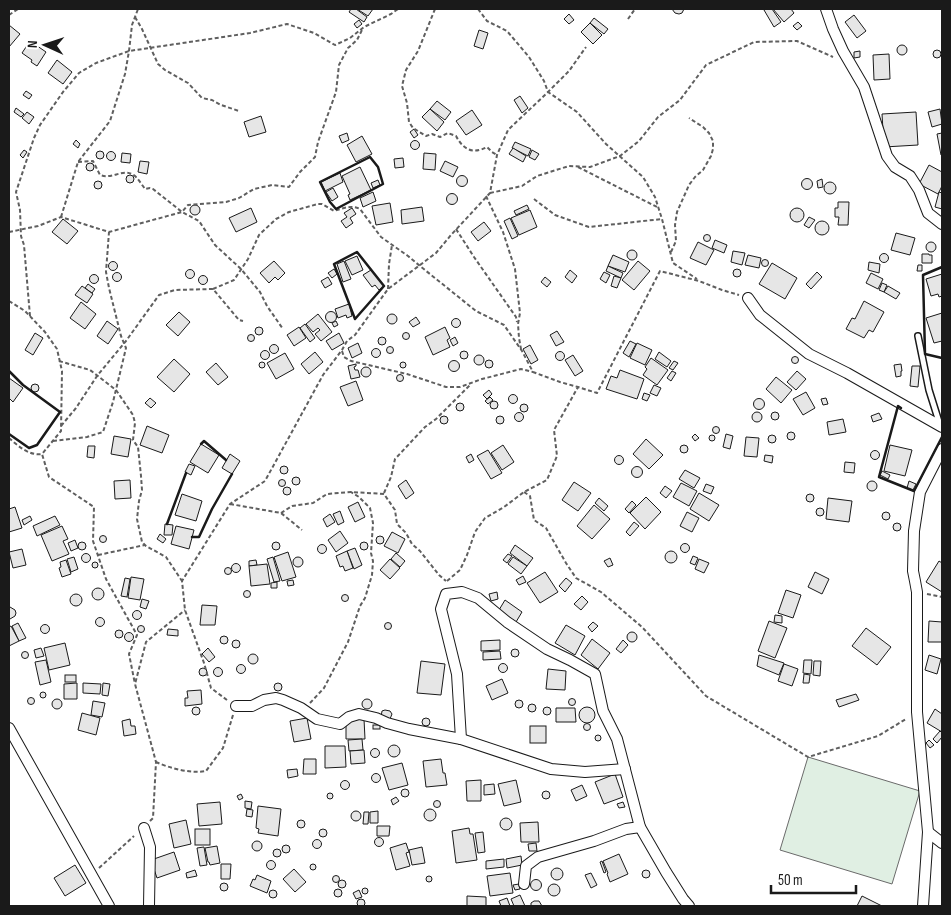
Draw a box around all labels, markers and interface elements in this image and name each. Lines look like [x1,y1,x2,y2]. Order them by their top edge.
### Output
north arrow [20,20,70,70]
text: N [24,40,41,49]
scale bar [771,862,856,894]
text: 50 m [778,871,803,890]

